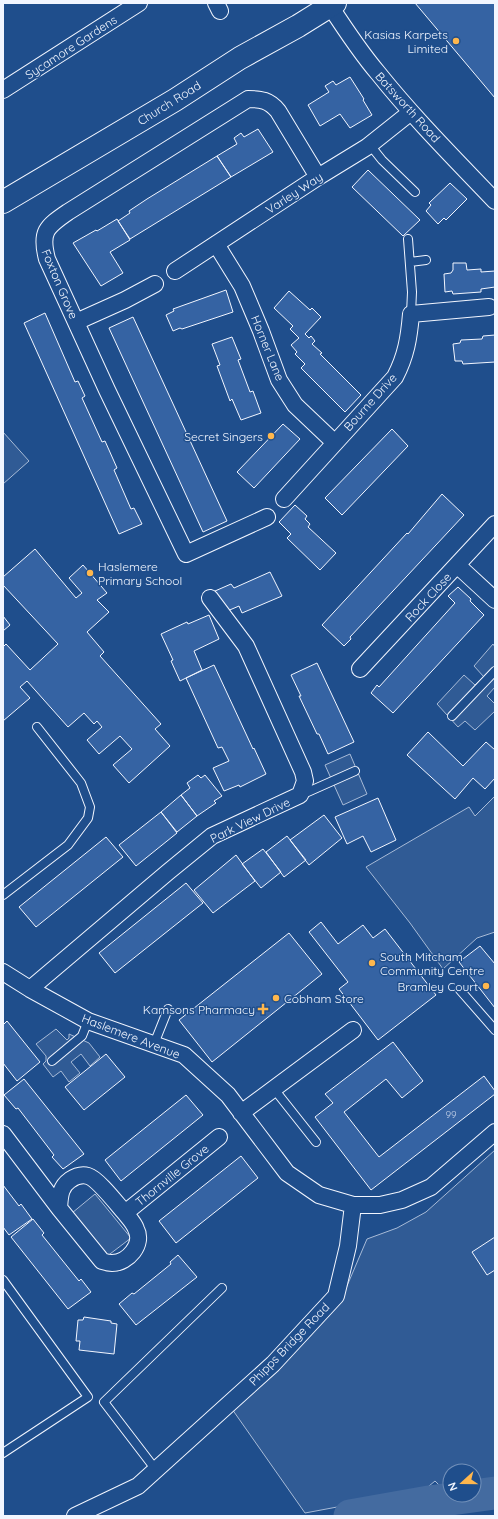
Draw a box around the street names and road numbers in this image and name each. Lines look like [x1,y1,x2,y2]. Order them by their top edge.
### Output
street label: Sycamore Gardens [22,12,120,82]
street label: Batsworth Road [372,69,444,145]
street label: Church Road [135,78,203,128]
street label: Varley Way [263,169,325,217]
street label: Foxton Grove [39,247,82,321]
street label: Horner Lane [248,313,288,383]
street label: Bourne Drive [340,370,400,434]
street label: Rock Close [402,569,455,625]
street label: Park View Drive [208,794,293,846]
street label: Haslemere Avenue [80,1010,183,1062]
street label: Thornville Grove [132,1141,212,1209]
street label: Phipps Bridge Road [246,1299,332,1389]

